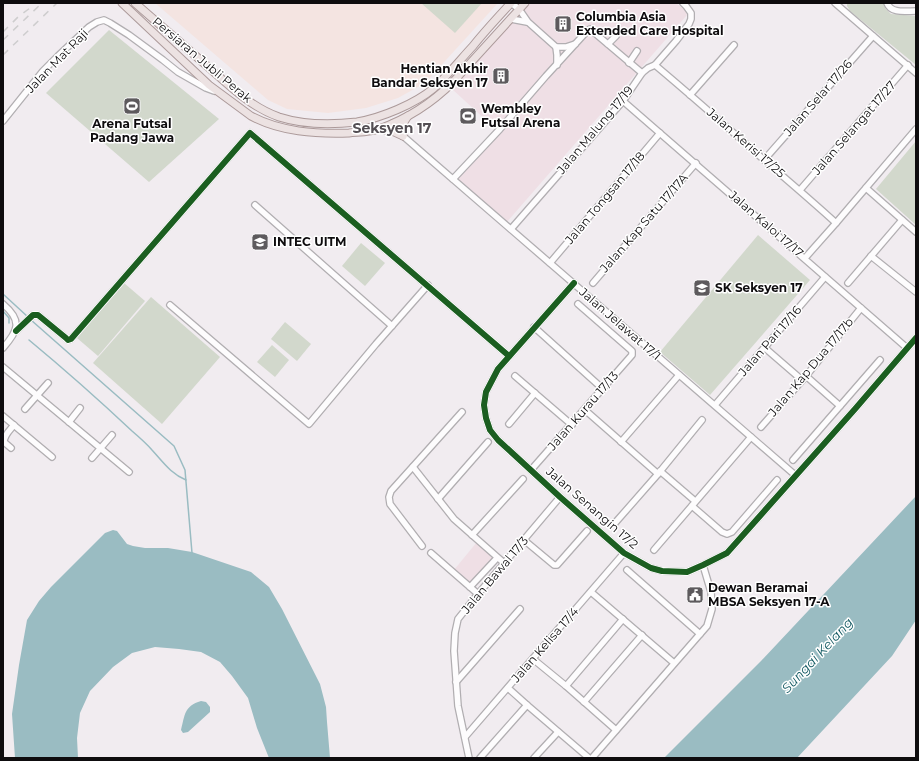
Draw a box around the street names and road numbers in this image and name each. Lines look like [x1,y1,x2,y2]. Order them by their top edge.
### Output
street label: Persiaran Jubli Perak [149,14,256,106]
street label: Jalan Mat Raji [22,25,91,97]
street label: Jalan Selar 17/26 [780,56,855,140]
street label: Jalan Selangat 17/27 [808,78,899,179]
street label: Jalan Malung 17/19 [553,82,636,178]
street label: Jalan Kerisi 17/25 [703,104,789,181]
street label: Jalan Tongsan 17/18 [561,148,648,248]
street label: Jalan Kap Satu 17/17A [596,170,691,276]
street label: Jalan Kaloi 17/17 [725,187,807,260]
street label: Jalan Jelawat 17/1 [576,283,664,363]
street label: Jalan Pari 17/16 [734,302,804,380]
street label: Jalan Kap Dua 17/17b [764,314,856,420]
street label: Jalan Kurau 17/13 [543,368,621,454]
street label: Jalan Senangin 17/2 [542,463,642,552]
street label: Jalan Bawal 17/3 [457,533,531,617]
street label: Jalan Kelisa 17/4 [507,604,581,686]

